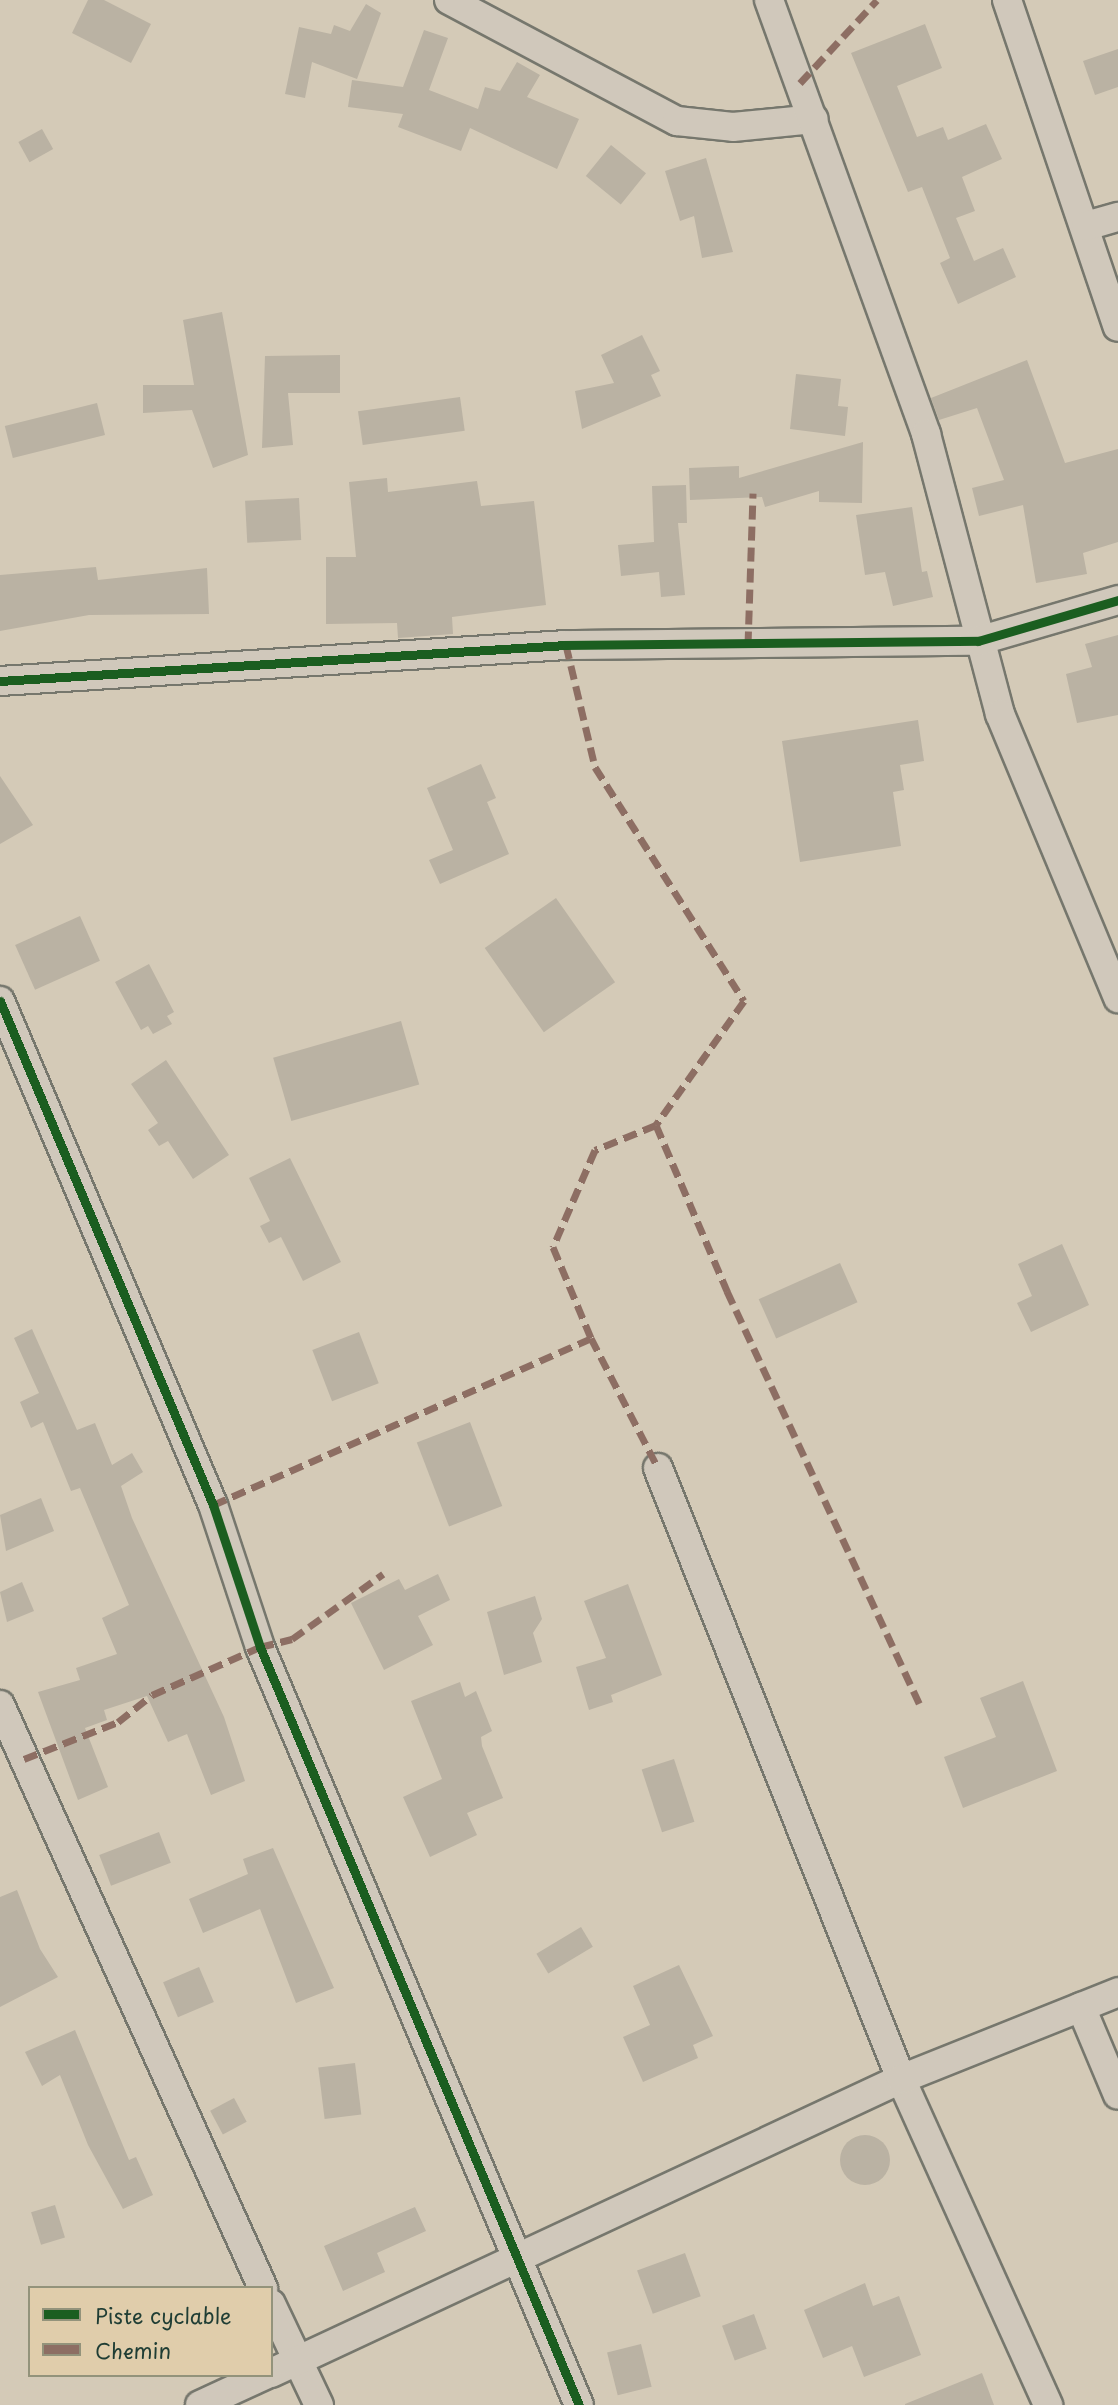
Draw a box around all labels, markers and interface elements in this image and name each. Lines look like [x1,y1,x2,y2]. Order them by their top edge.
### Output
legend [28,2286,273,2377]
text: Piste cyclable [95,2299,231,2331]
text: Chemin [95,2334,171,2366]

